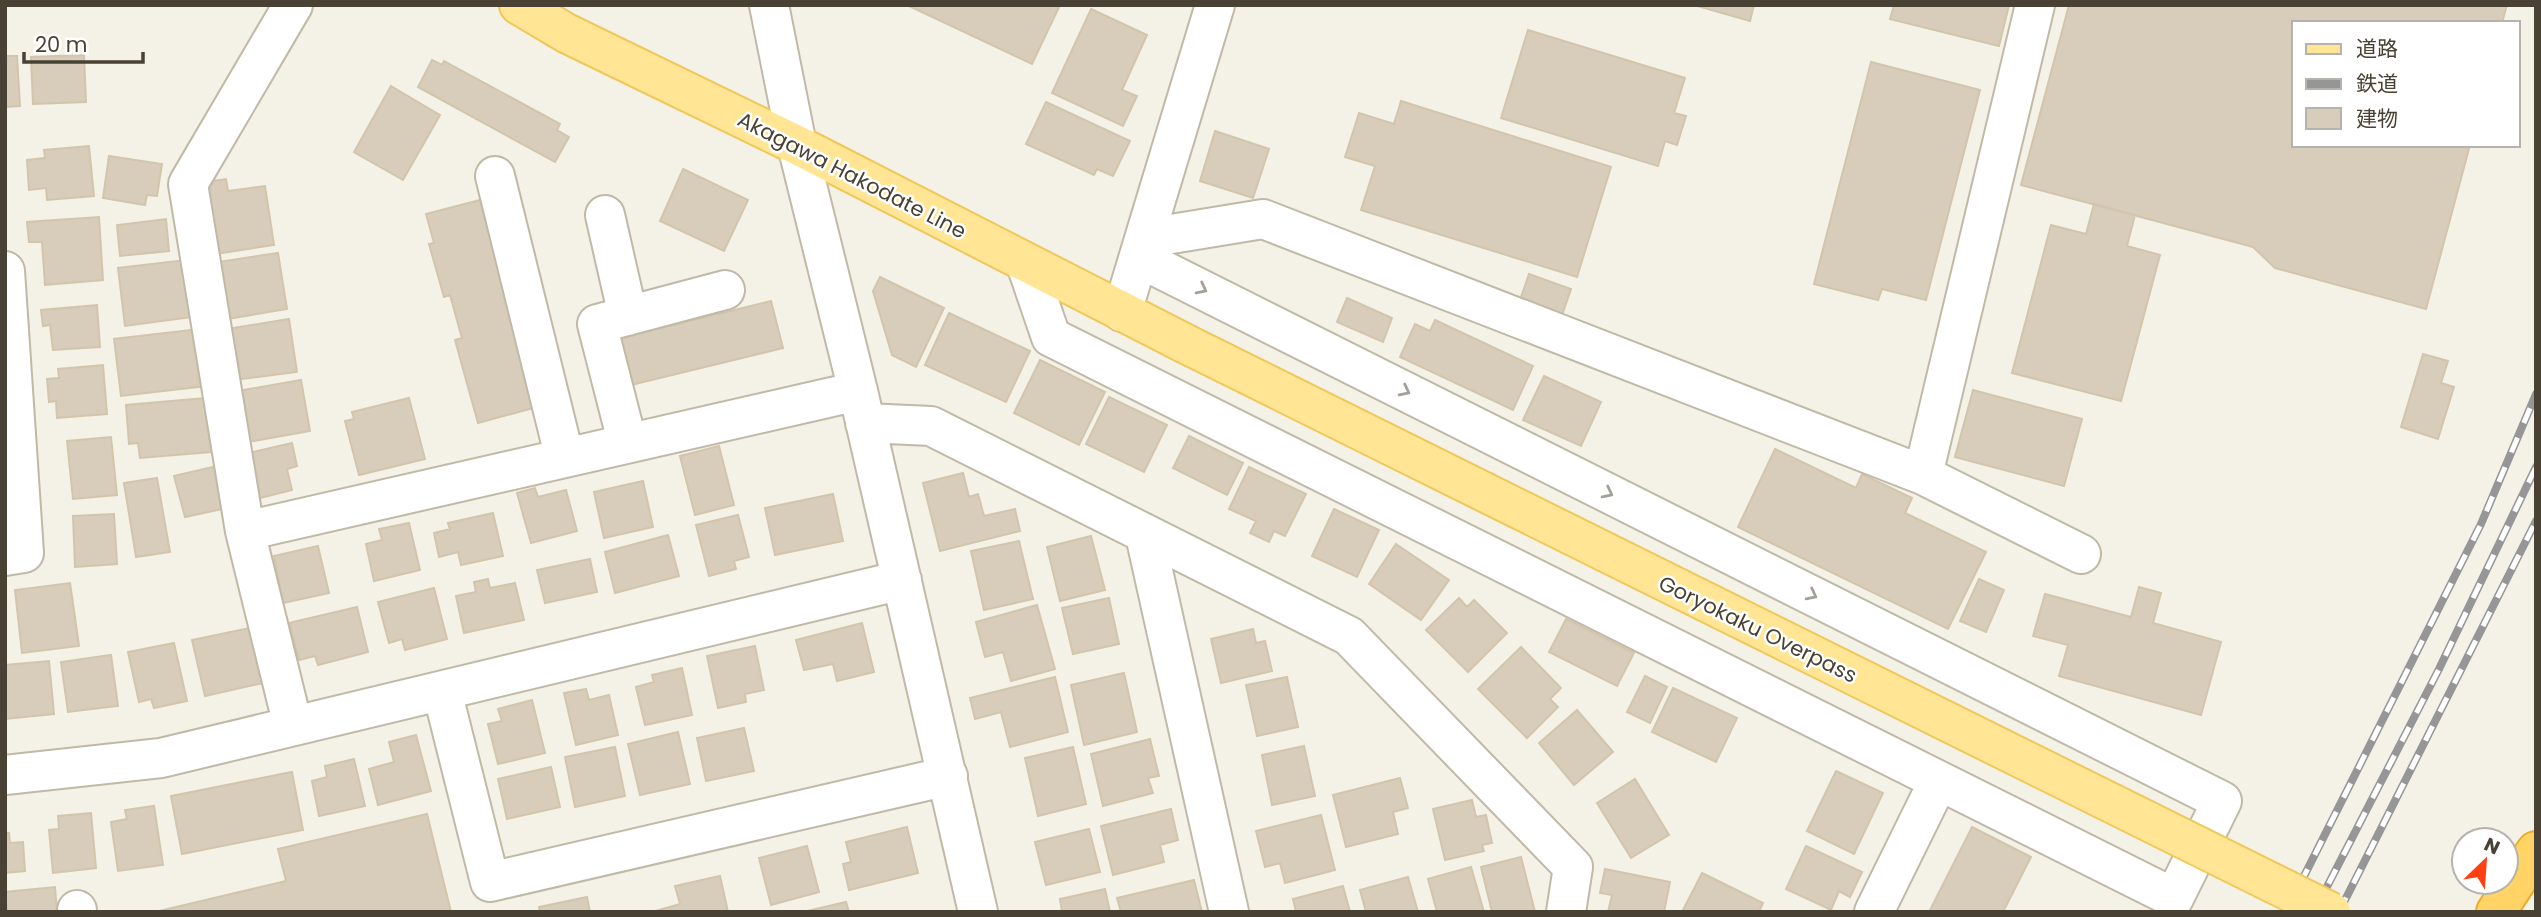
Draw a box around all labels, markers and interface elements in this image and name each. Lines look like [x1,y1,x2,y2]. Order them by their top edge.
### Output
scale bar [24,21,144,65]
legend [2292,21,2520,147]
text: 20 m [35,30,88,59]
text: 道路 [2356,34,2398,63]
text: 鉄道 [2356,69,2398,98]
text: 建物 [2356,104,2398,133]
street label: Akagawa Hakodate Line [733,105,971,245]
one-way arrow [1195,281,1207,295]
one-way arrow [1398,383,1410,397]
one-way arrow [1601,485,1613,499]
street label: Goryokaku Overpass [1654,568,1862,690]
one-way arrow [1805,587,1817,601]
north arrow [2450,826,2520,896]
text: N [2480,831,2504,861]

